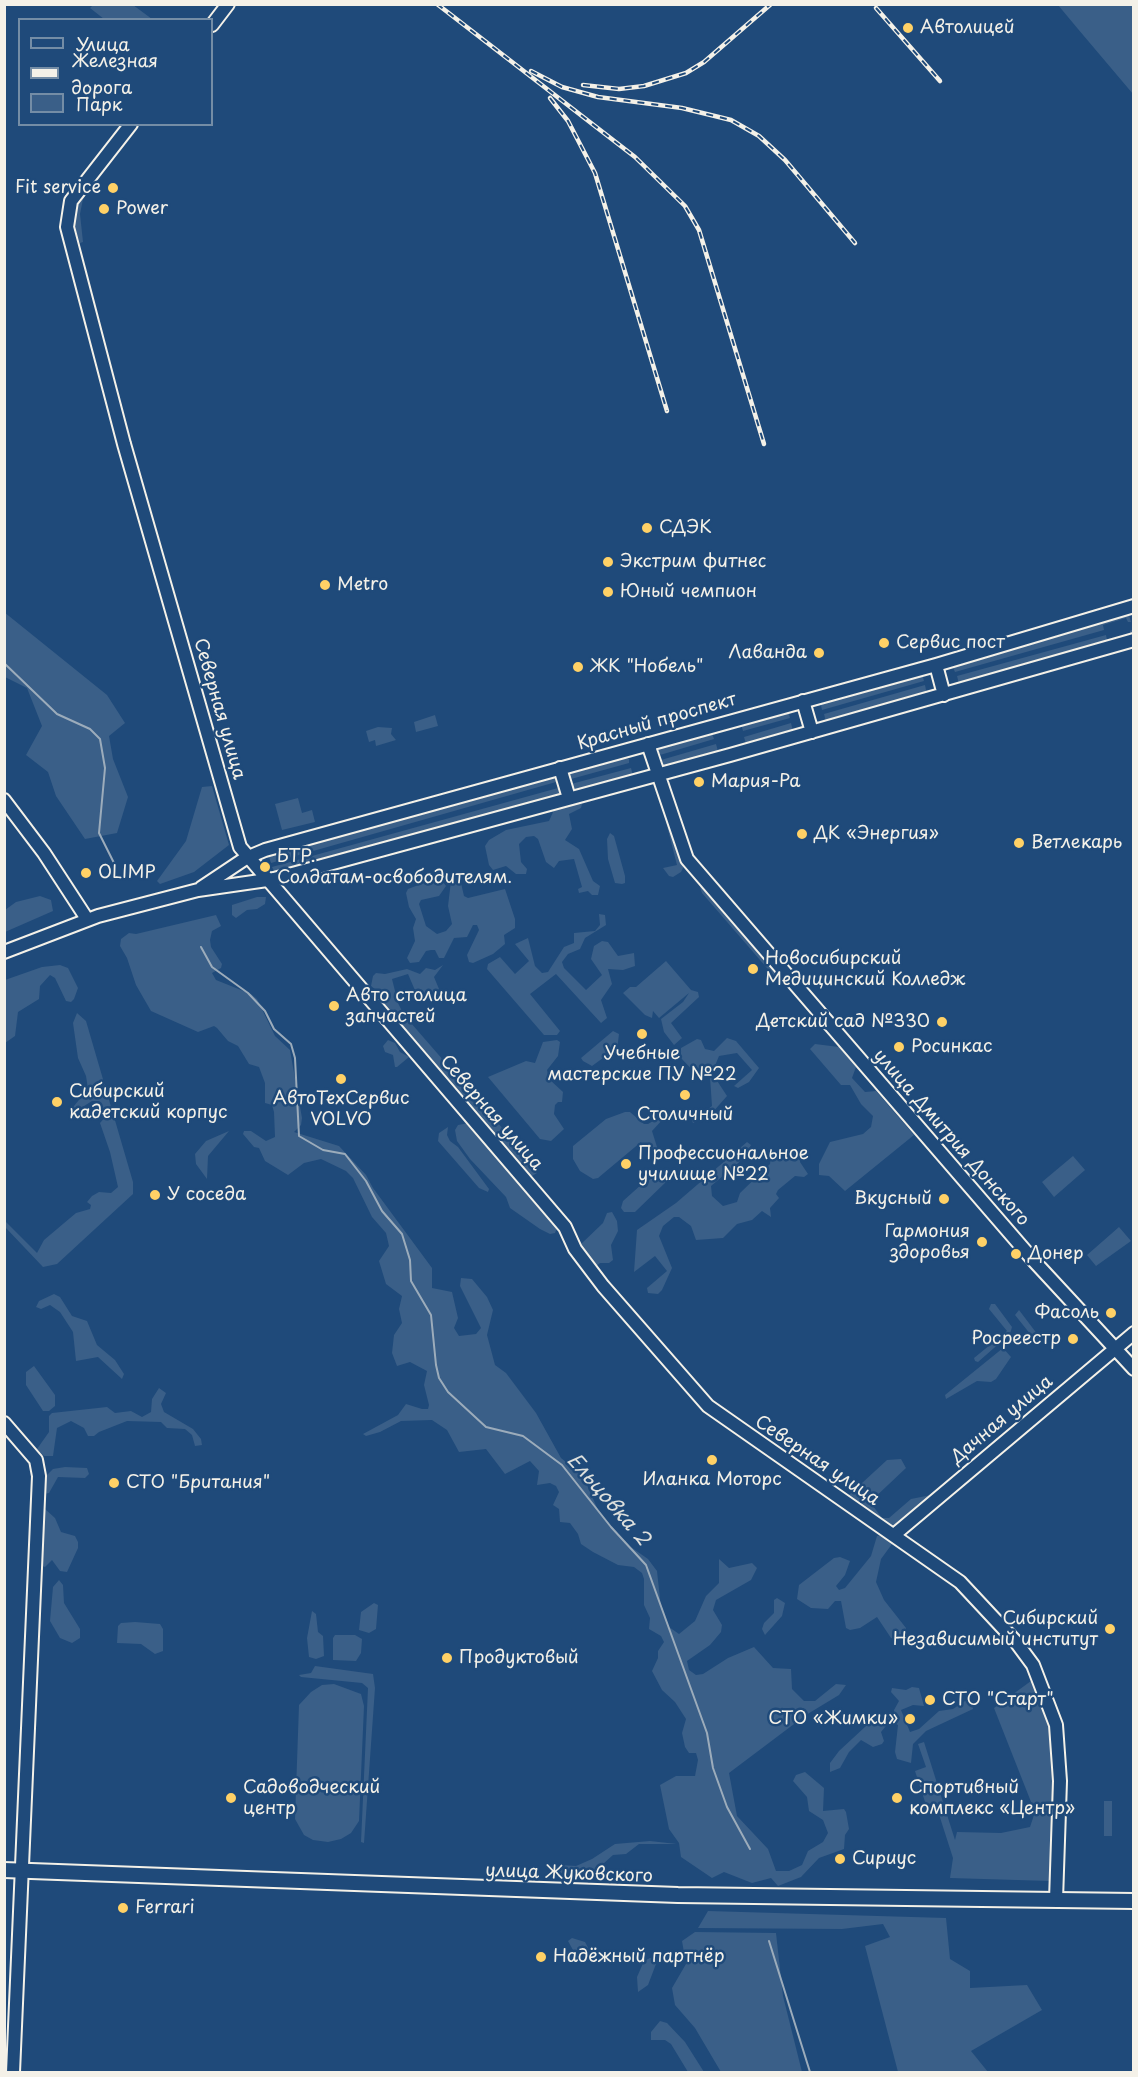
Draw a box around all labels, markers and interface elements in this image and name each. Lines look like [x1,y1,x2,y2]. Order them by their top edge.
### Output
place label: Автолицей [920,17,1014,39]
legend [18,18,213,126]
marker: Автолицей [901,21,915,35]
text: Улица [76,30,130,57]
text: Железная дорога [71,46,158,100]
text: Парк [76,90,122,117]
place label: Fit service [15,177,101,199]
marker: Fit service [106,181,120,195]
place label: Power [116,198,168,220]
marker: Power [97,202,111,216]
place label: СДЭК [659,517,712,539]
marker: СДЭК [640,521,654,535]
place label: Экстрим фитнес [620,551,766,573]
marker: Экстрим фитнес [601,555,615,569]
place label: Metro [337,574,388,596]
marker: Metro [318,578,332,592]
place label: Юный чемпион [620,581,757,603]
marker: Юный чемпион [601,585,615,599]
place label: Сервис пост [896,632,1005,654]
street label: Северная улица [189,636,249,782]
marker: Сервис пост [877,636,891,650]
place label: Лаванда [729,642,807,664]
marker: Лаванда [812,646,826,660]
place label: ЖК "Нобель" [590,656,703,678]
marker: ЖК "Нобель" [571,660,585,674]
street label: Красный проспект [575,689,739,755]
place label: Мария-Ра [711,771,800,793]
marker: Мария-Ра [692,775,706,789]
place label: ДК «Энергия» [814,823,939,845]
marker: ДК «Энергия» [795,827,809,841]
place label: Ветлекарь [1031,832,1122,854]
marker: Ветлекарь [1012,836,1026,850]
place label: БТР. Солдатам-освободителям. [277,846,512,888]
marker: БТР. Солдатам-освободителям. [258,860,272,874]
place label: OLIMP [98,862,156,884]
marker: OLIMP [79,866,93,880]
place label: Новосибирский Медицинский Колледж [765,948,965,990]
marker: Новосибирский Медицинский Колледж [746,962,760,976]
place label: Авто столица запчастей [346,985,467,1028]
marker: Авто столица запчастей [327,999,341,1013]
place label: Детский сад №330 [756,1011,930,1033]
marker: Детский сад №330 [935,1015,949,1029]
marker: Учебные мастерские ПУ №22 [635,1027,649,1041]
place label: Росинкас [911,1036,992,1058]
marker: Росинкас [892,1040,906,1054]
place label: Учебные мастерские ПУ №22 [547,1043,737,1086]
street label: улица Дмитрия Донского [868,1045,1034,1231]
street label: Северная улица [435,1051,547,1175]
marker: АвтоТехСервис VOLVO [334,1072,348,1086]
place label: Сибирский кадетский корпус [69,1081,228,1124]
place label: АвтоТехСервис VOLVO [273,1088,409,1130]
marker: Столичный [678,1088,692,1102]
marker: Сибирский кадетский корпус [50,1095,64,1109]
place label: Столичный [637,1104,733,1126]
place label: Профессиональное училище №22 [638,1143,809,1186]
marker: Профессиональное училище №22 [619,1157,633,1171]
place label: У соседа [167,1184,246,1206]
marker: У соседа [148,1188,162,1202]
place label: Вкусный [854,1188,932,1210]
marker: Вкусный [937,1192,951,1206]
place label: Гармония здоровья [885,1221,970,1264]
marker: Гармония здоровья [975,1235,989,1249]
place label: Донер [1028,1243,1084,1265]
marker: Донер [1009,1247,1023,1261]
place label: Фасоль [1035,1302,1099,1324]
marker: Фасоль [1104,1306,1118,1320]
place label: Росреестр [971,1328,1061,1350]
marker: Росреестр [1066,1332,1080,1346]
street label: Дачная улица [947,1371,1057,1469]
street label: Северная улица [751,1411,883,1511]
water label: Ельцовка 2 [561,1449,655,1551]
marker: Иланка Моторс [705,1453,719,1467]
place label: Иланка Моторс [642,1469,782,1491]
place label: СТО "Британия" [126,1472,270,1494]
marker: СТО "Британия" [107,1476,121,1490]
place label: Сибирский Независимый институт [893,1608,1098,1650]
marker: Сибирский Независимый институт [1103,1622,1117,1636]
place label: Продуктовый [459,1647,579,1669]
marker: Продуктовый [440,1651,454,1665]
place label: СТО "Старт" [942,1689,1054,1711]
marker: СТО "Старт" [923,1693,937,1707]
place label: СТО «Жимки» [768,1708,898,1730]
marker: СТО «Жимки» [903,1712,917,1726]
place label: Садоводческий центр [243,1777,380,1820]
place label: Спортивный комплекс «Центр» [909,1777,1075,1820]
marker: Садоводческий центр [224,1791,238,1805]
marker: Спортивный комплекс «Центр» [890,1791,904,1805]
place label: Сириус [852,1848,916,1870]
marker: Сириус [833,1852,847,1866]
street label: улица Жуковского [485,1860,653,1888]
place label: Ferrari [135,1897,195,1919]
marker: Ferrari [116,1901,130,1915]
place label: Надёжный партнёр [553,1946,724,1968]
marker: Надёжный партнёр [534,1950,548,1964]

